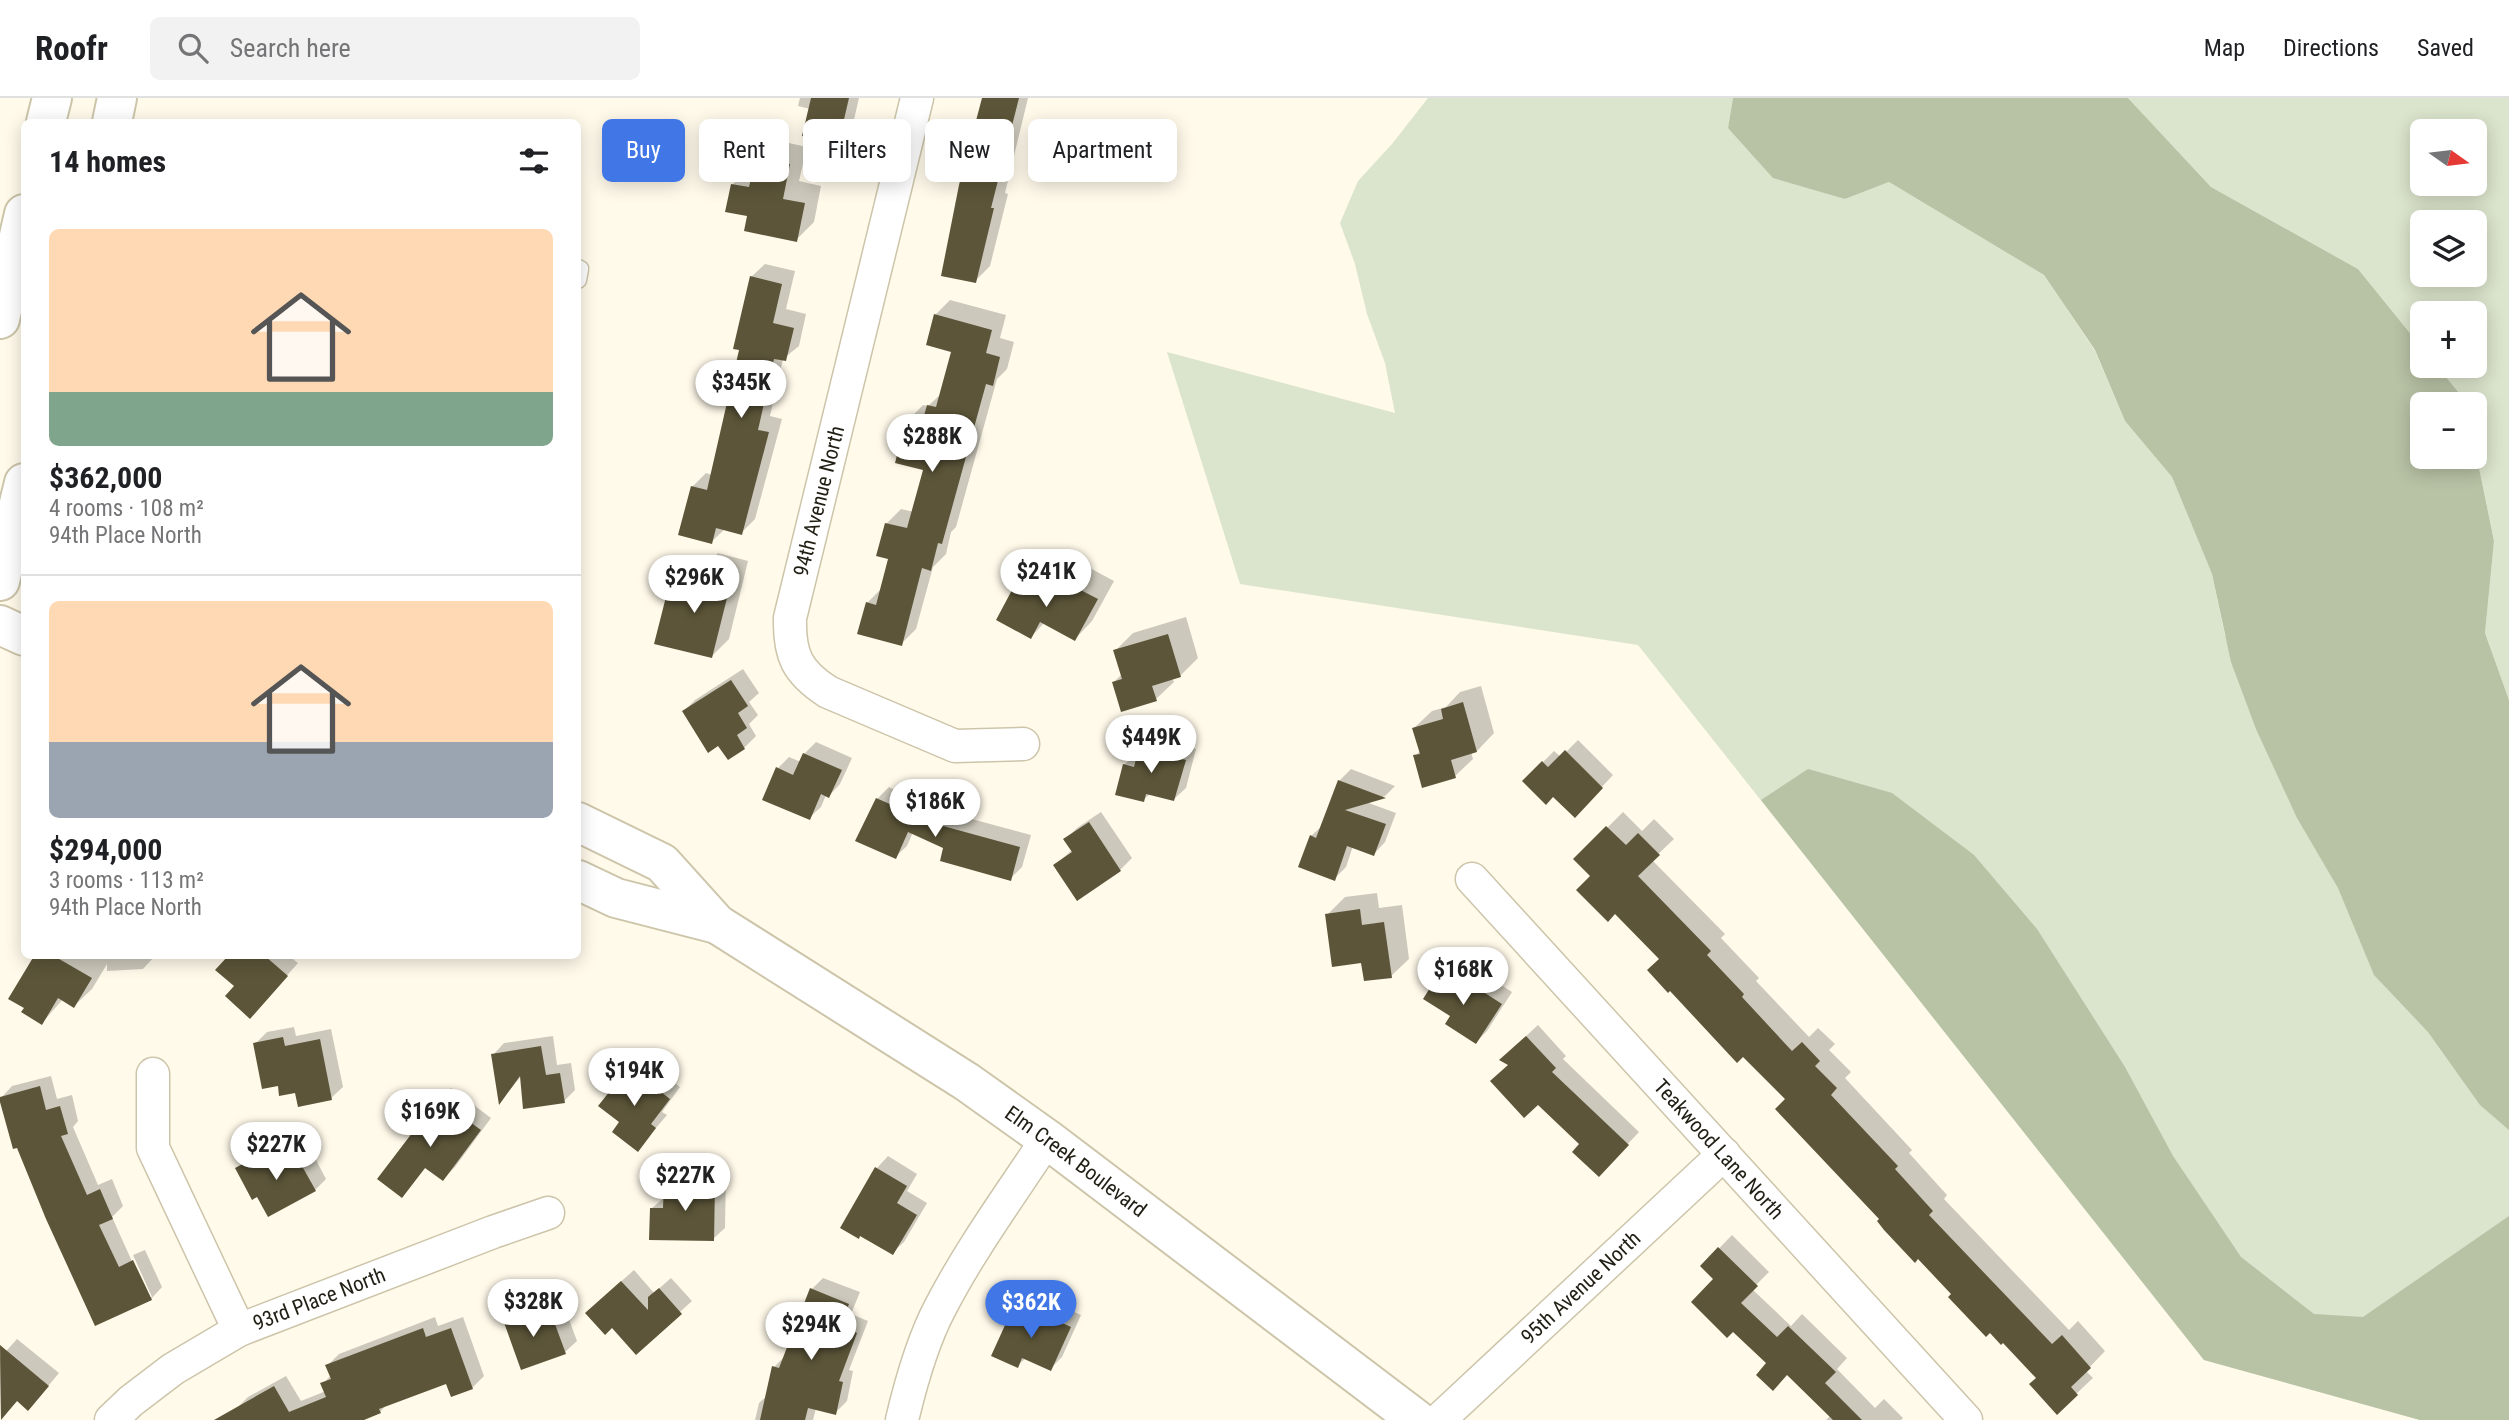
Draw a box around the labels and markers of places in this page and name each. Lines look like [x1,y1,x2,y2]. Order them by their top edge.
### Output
pin: $345K [692,360,790,420]
pin: $288K [883,414,981,474]
pin: $241K [997,550,1095,609]
pin: $296K [645,556,743,615]
pin: $449K [1102,716,1200,775]
pin: $186K [886,780,984,839]
pin: $168K [1414,948,1512,1007]
pin: $194K [585,1048,683,1108]
pin: $169K [381,1090,479,1149]
pin: $227K [227,1122,325,1182]
pin: $227K [636,1154,734,1213]
pin: $328K [484,1280,582,1339]
pin: $362K [982,1280,1080,1340]
pin: $294K [762,1302,860,1362]

